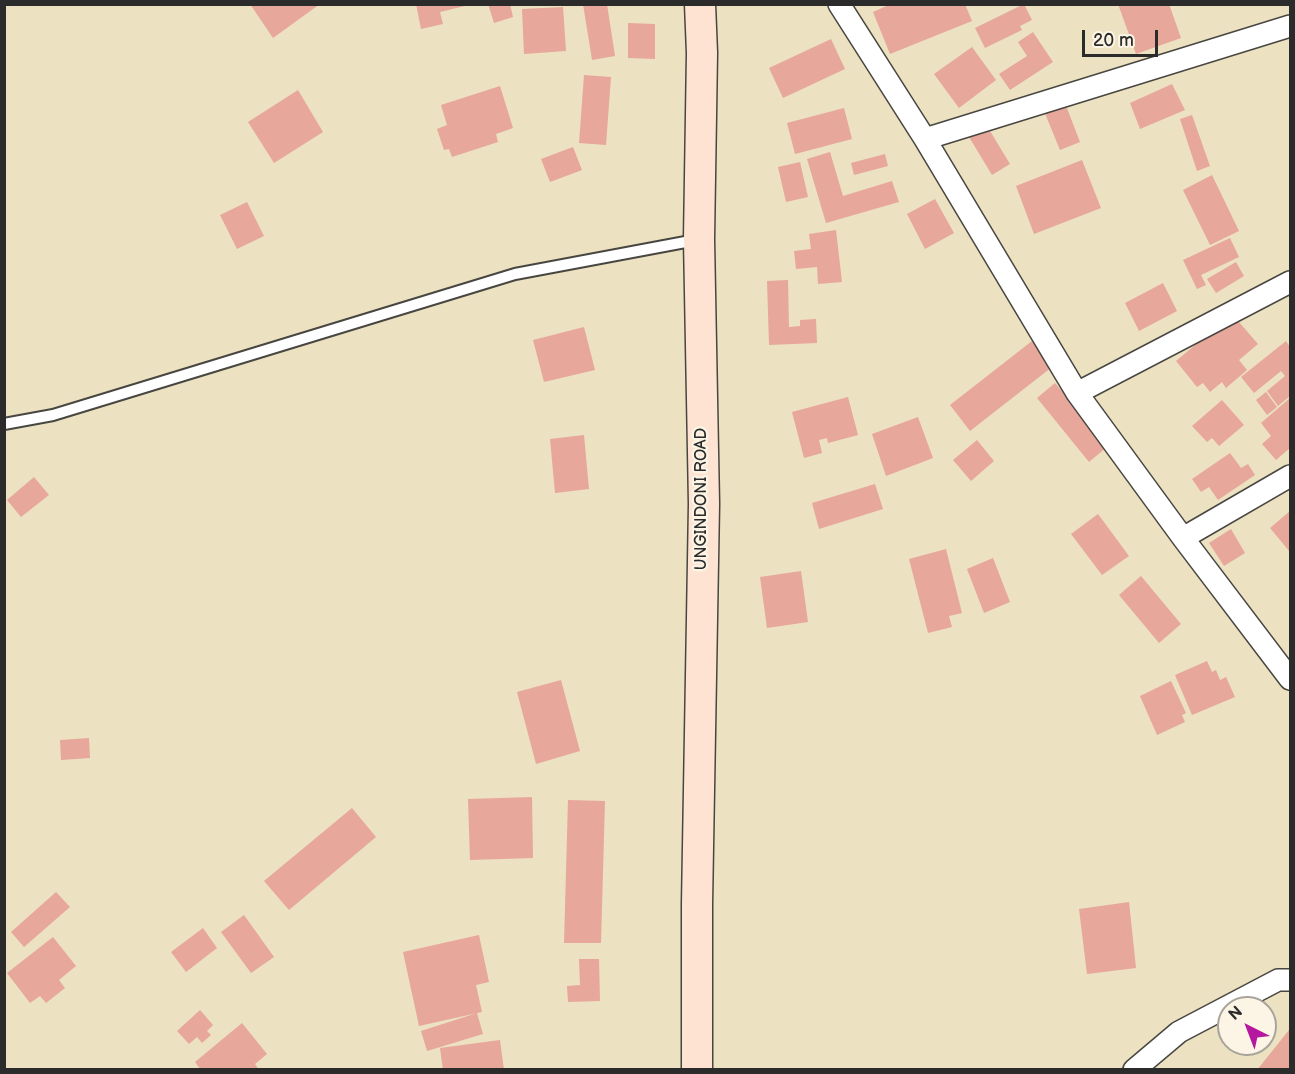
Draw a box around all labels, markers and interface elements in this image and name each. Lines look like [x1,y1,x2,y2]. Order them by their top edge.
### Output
scale bar [1085,18,1162,56]
text: 20 m [1093,30,1134,51]
street label: UNGINDONI ROAD [692,428,712,570]
north arrow [1217,996,1277,1056]
text: N [1225,1003,1247,1025]

